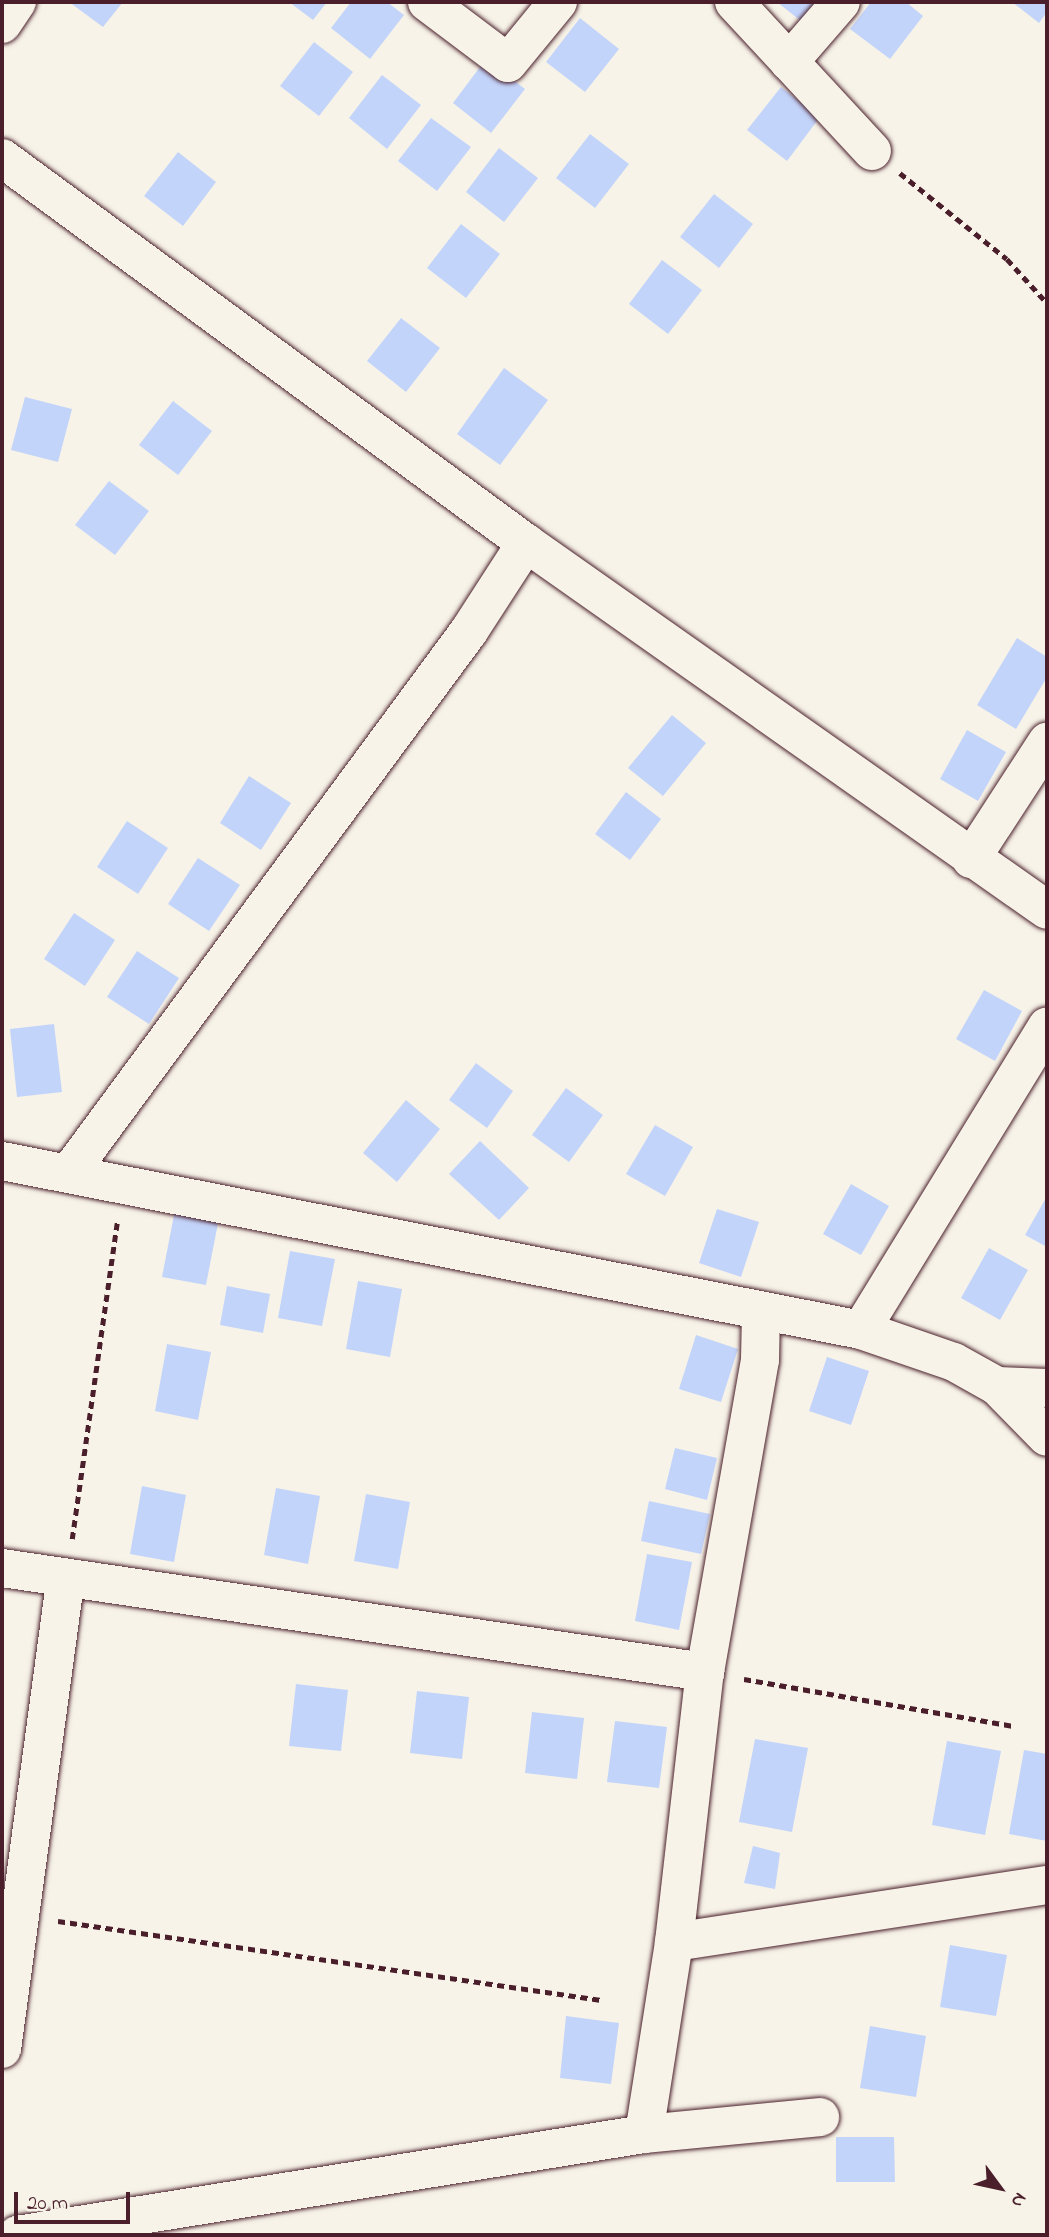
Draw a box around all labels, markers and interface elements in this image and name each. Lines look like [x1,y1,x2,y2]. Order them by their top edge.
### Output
north arrow [965,2153,1035,2223]
scale bar [18,2178,133,2222]
text: N [1003,2187,1033,2212]
text: 20 m [27,2189,68,2219]

